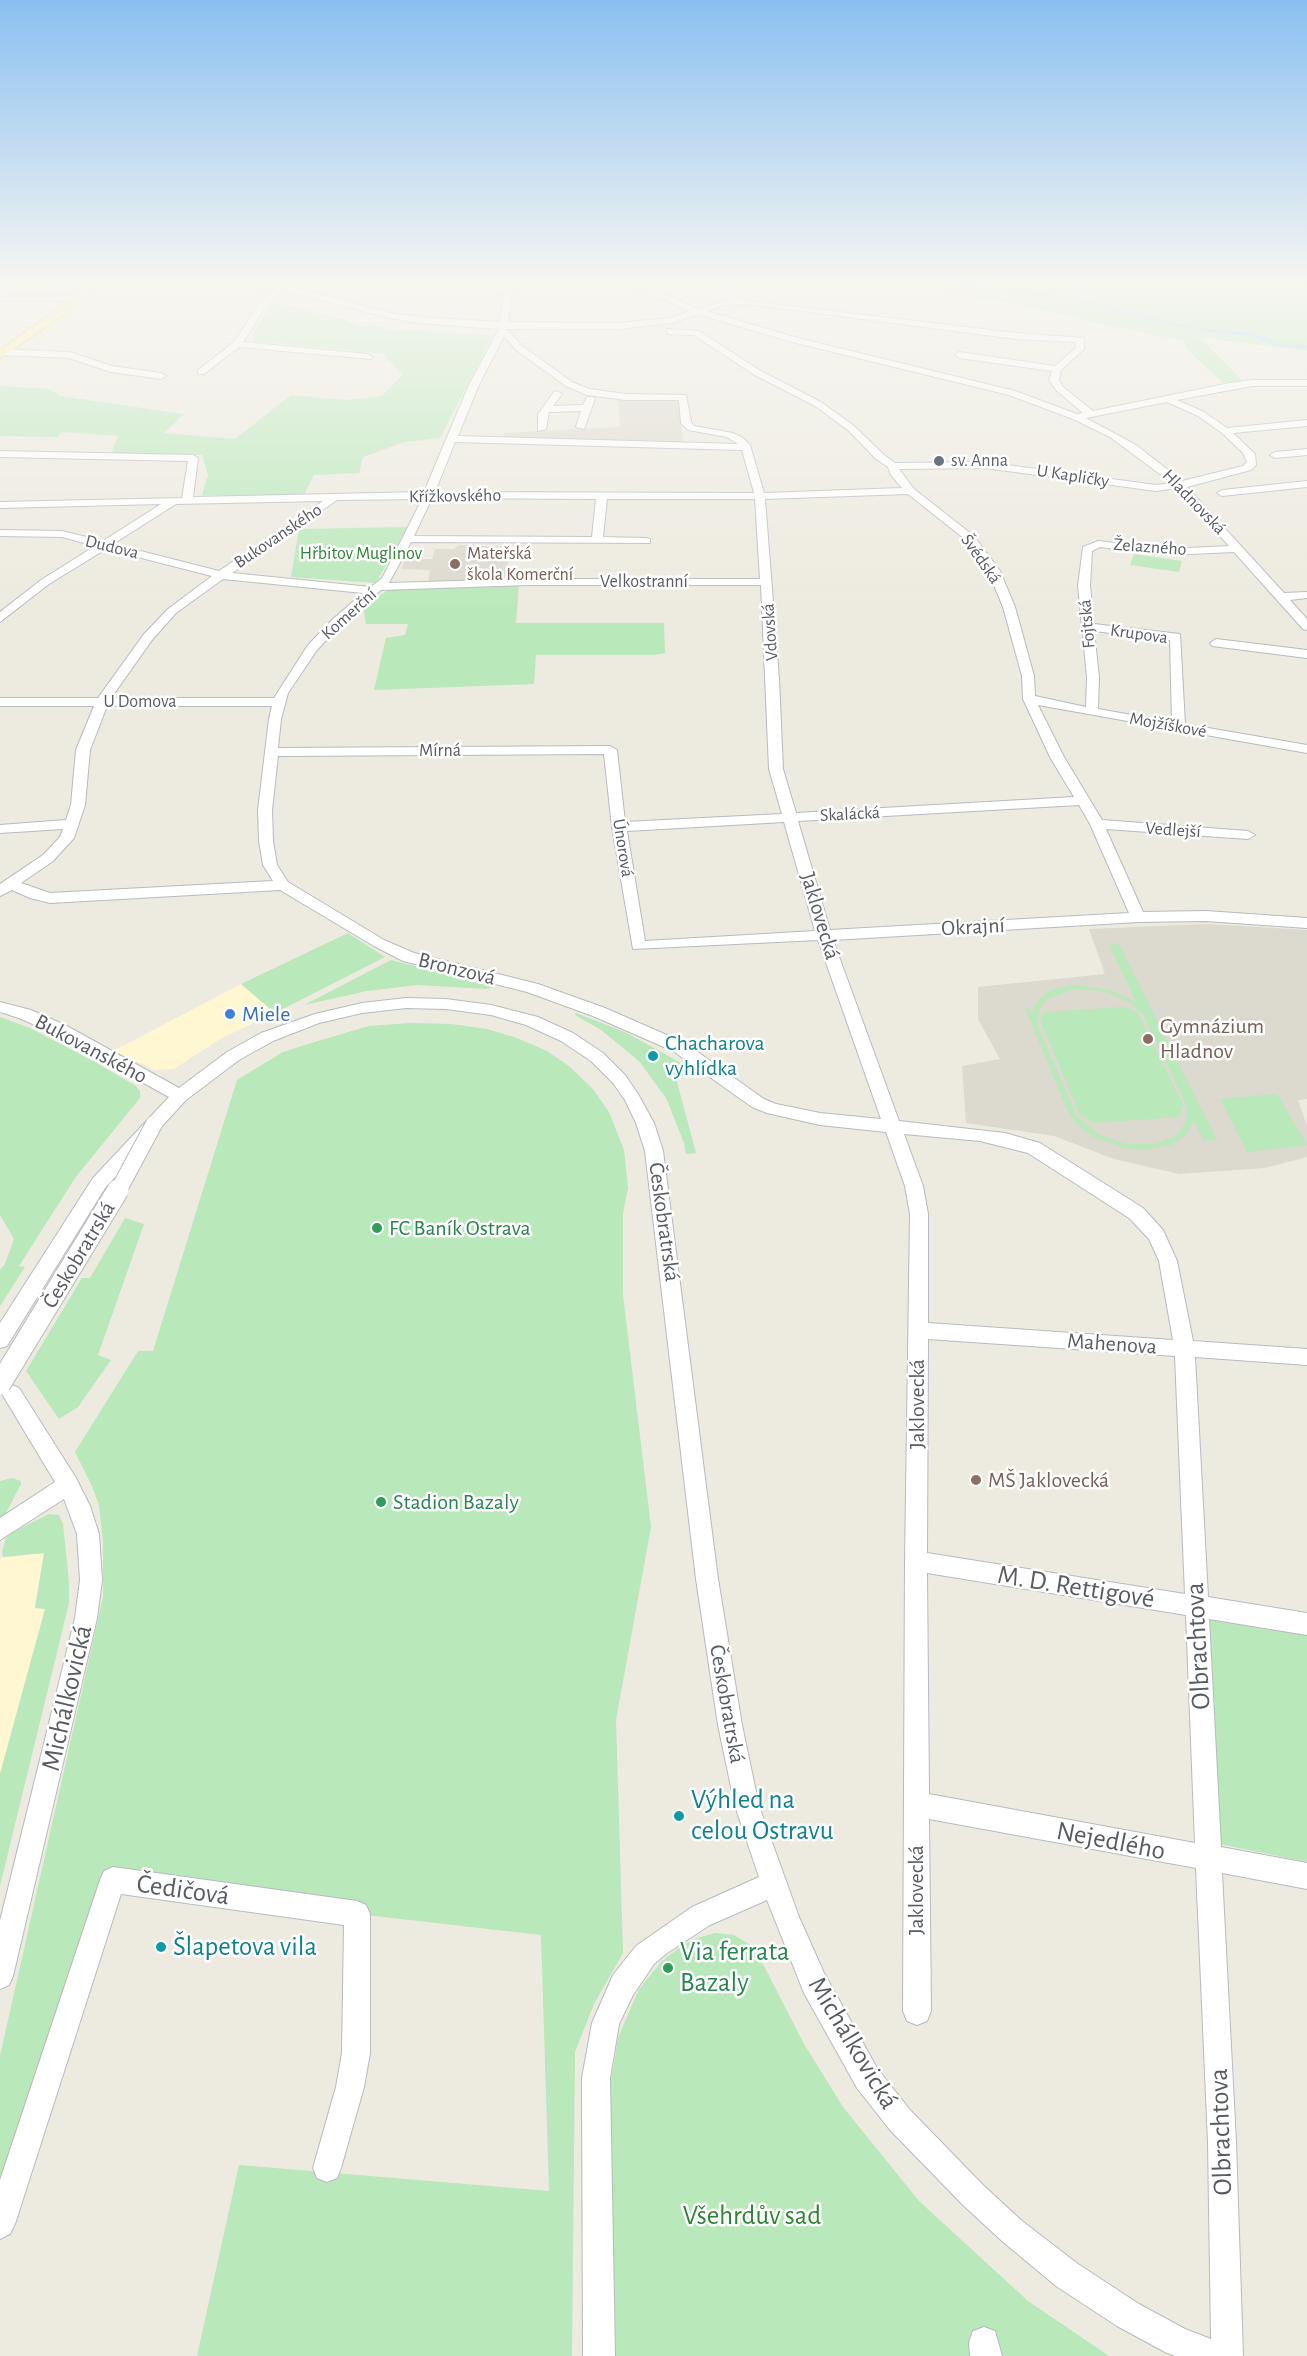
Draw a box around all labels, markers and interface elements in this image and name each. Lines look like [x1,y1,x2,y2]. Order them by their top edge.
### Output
place label: sv. Anna [951,450,1008,472]
marker: sv. Anna [932,454,946,468]
street label: U Kapličky [1035,460,1111,492]
street label: Hladnovská [1158,465,1230,539]
street label: Křížkovského [409,484,501,508]
street label: Bukovanského [230,499,326,573]
street label: Dudova [83,530,141,564]
street label: Švédská [956,530,1006,588]
street label: Želazného [1113,534,1187,560]
park label: Hřbitov Muglinov [300,543,422,565]
place label: Mateřská škola Komerční [467,543,573,586]
marker: Mateřská škola Komerční [448,557,462,571]
street label: Velkostranní [600,571,688,593]
street label: Komerční [317,584,381,644]
street label: Fojtská [1074,598,1100,650]
street label: Vdovská [757,602,783,662]
street label: Krupova [1109,619,1169,649]
street label: U Domova [103,691,177,713]
street label: Mojžíškové [1128,708,1208,742]
street label: Mírná [419,740,461,762]
street label: Skalácká [819,802,881,826]
street label: Únorová [608,817,638,879]
street label: Vedlejší [1145,817,1201,843]
street label: Jaklovecká [794,869,846,963]
street label: Okrajní [941,912,1005,942]
street label: Bronzová [415,947,499,991]
place label: Miele [242,1001,290,1027]
marker: Miele [223,1007,237,1021]
street label: Bukovanského [30,1008,152,1090]
place label: Gymnázium Hladnov [1160,1013,1264,1064]
place label: Chacharova vyhlídka [665,1030,765,1082]
marker: Gymnázium Hladnov [1141,1032,1155,1046]
marker: Chacharova vyhlídka [646,1049,660,1063]
street label: Českobratrská [643,1161,685,1283]
street label: Českobratrská [37,1197,121,1313]
place label: FC Baník Ostrava [389,1215,531,1241]
marker: FC Baník Ostrava [370,1221,384,1235]
street label: Mahenova [1066,1328,1158,1360]
street label: Jaklovecká [904,1359,930,1449]
place label: MŠ Jaklovecká [988,1467,1109,1493]
marker: MŠ Jaklovecká [969,1473,983,1487]
place label: Stadion Bazaly [393,1489,519,1515]
marker: Stadion Bazaly [374,1495,388,1509]
street label: M. D. Rettigové [995,1559,1157,1615]
street label: Olbrachtova [1178,1582,1218,1710]
street label: Michálkovická [34,1622,100,1774]
street label: Českobratrská [704,1643,750,1765]
place label: Výhled na celou Ostravu [691,1784,834,1847]
marker: Výhled na celou Ostravu [672,1809,686,1823]
street label: Nejedlého [1054,1815,1168,1867]
street label: Jaklovecká [903,1845,929,1935]
street label: Čedičová [135,1867,231,1913]
place label: Šlapetova vila [173,1931,317,1963]
place label: Via ferrata Bazaly [680,1936,790,1999]
marker: Šlapetova vila [154,1940,168,1954]
marker: Via ferrata Bazaly [661,1961,675,1975]
street label: Michálkovická [801,1971,905,2115]
street label: Olbrachtova [1203,2068,1239,2196]
park label: Všehrdův sad [683,2200,821,2232]

